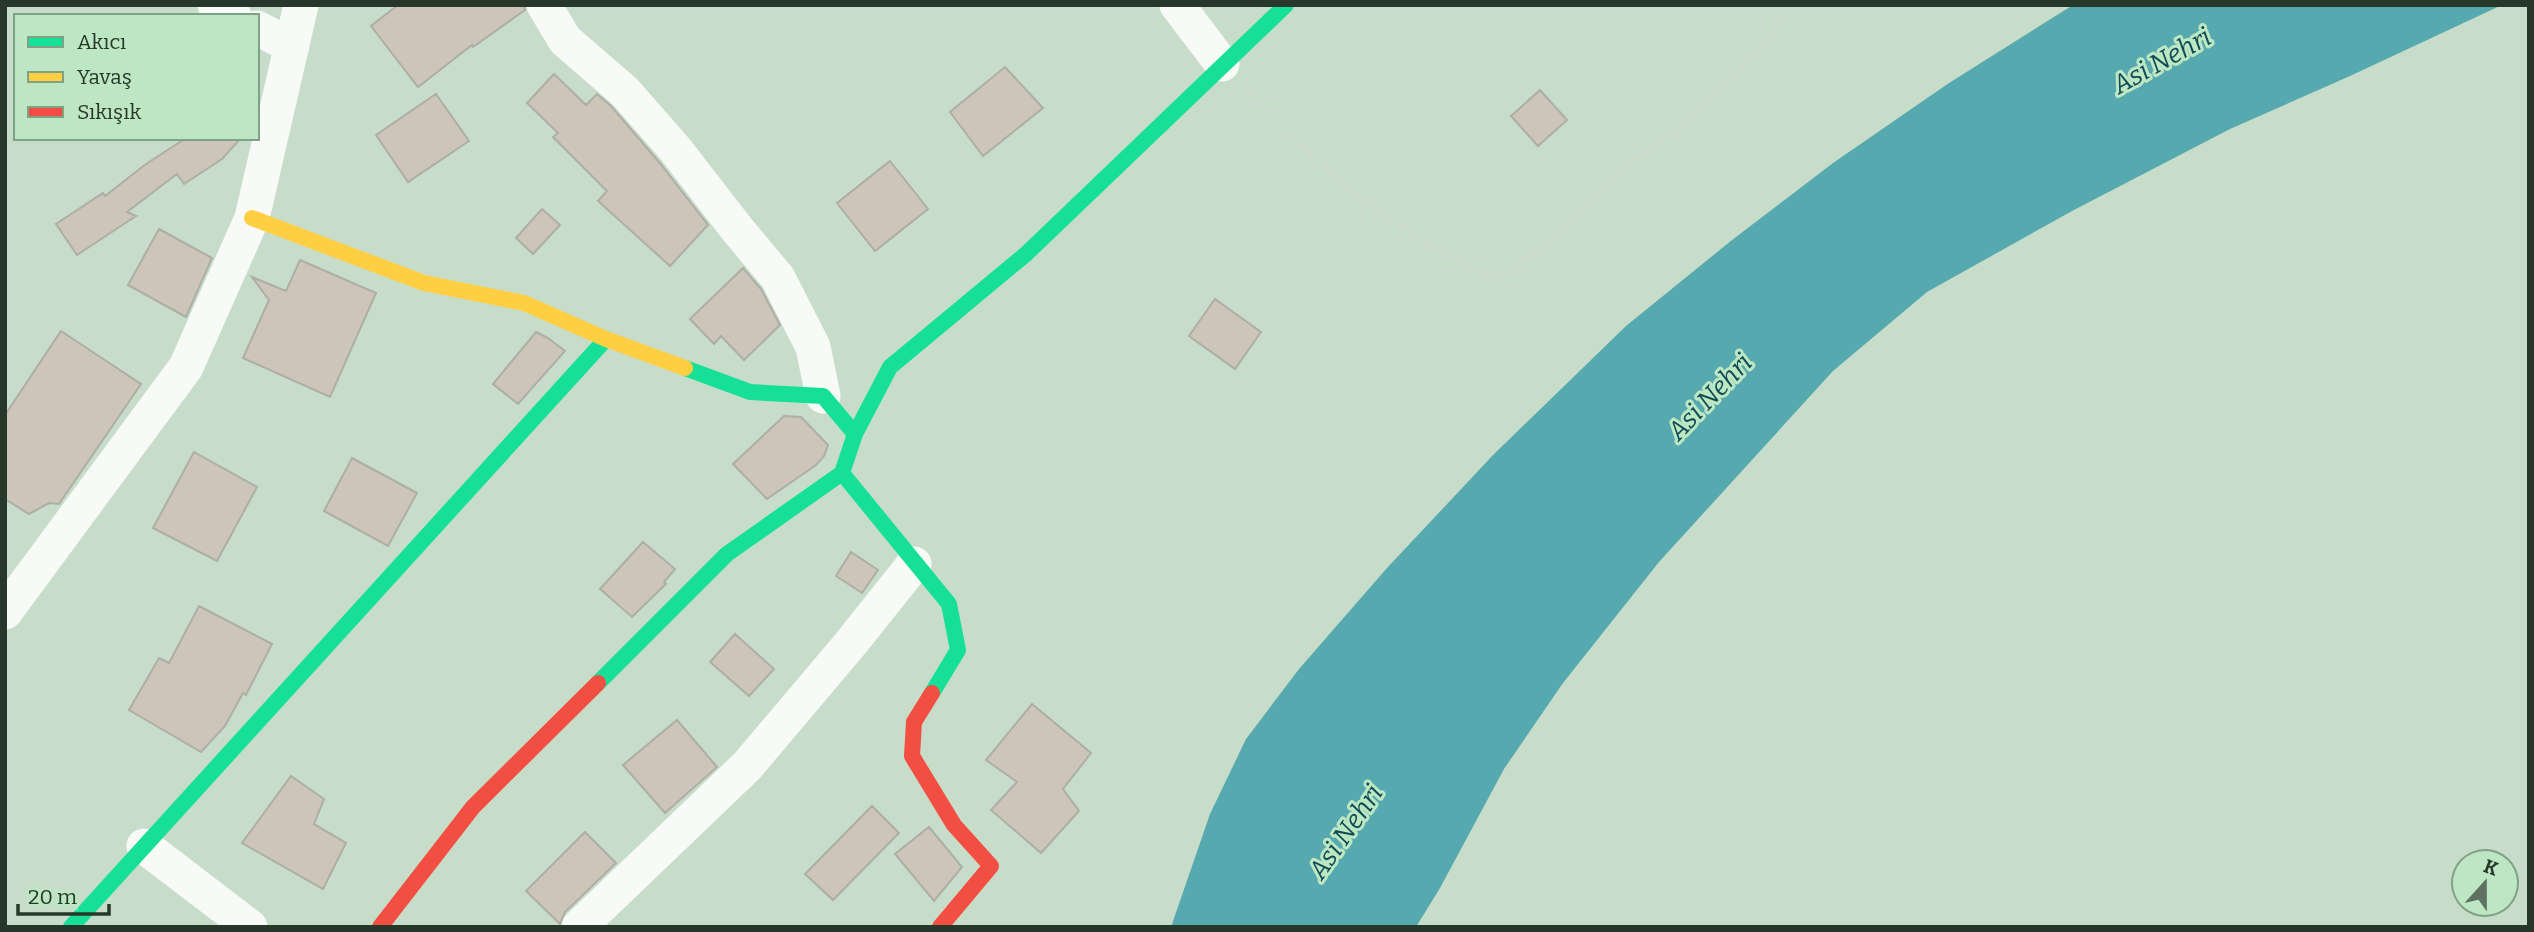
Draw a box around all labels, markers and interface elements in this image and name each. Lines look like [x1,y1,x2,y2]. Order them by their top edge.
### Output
legend [14,14,259,140]
water label: Asi Nehri [2106,21,2217,101]
text: Akıcı [77,29,126,55]
text: Yavaş [77,64,132,90]
text: Sıkışık [77,99,142,125]
water label: Asi Nehri [1661,347,1759,447]
water label: Asi Nehri [1302,779,1390,886]
north arrow [2450,848,2520,918]
text: K [2480,854,2502,881]
scale bar [18,872,108,916]
text: 20 m [28,884,77,910]

